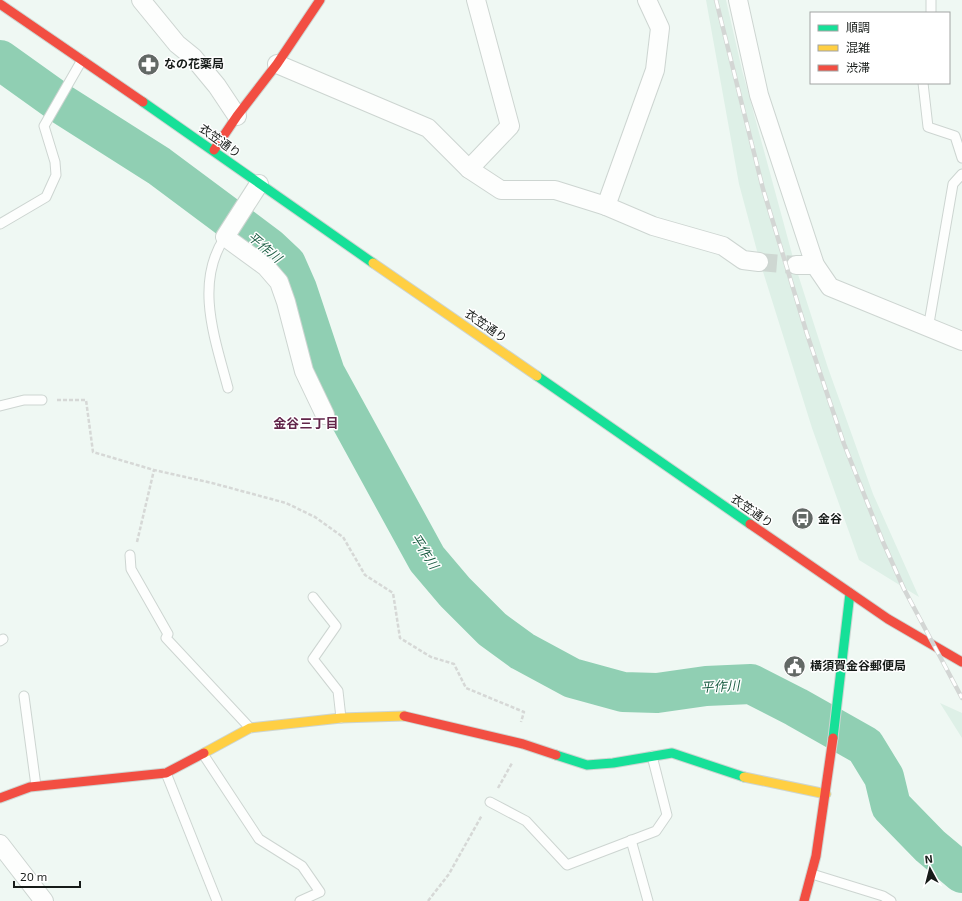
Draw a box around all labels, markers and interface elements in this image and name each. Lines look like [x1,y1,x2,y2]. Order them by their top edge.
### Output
legend [810,12,950,84]
text: 順調 [846,20,870,34]
text: 混雑 [846,40,870,54]
pharmacy icon: なの花薬局 [136,51,162,77]
place label: なの花薬局 [164,56,224,70]
text: 渋滞 [846,60,870,74]
street label: 衣笠通り [197,120,244,160]
water label: 平作川 [245,228,287,267]
street label: 衣笠通り [463,306,510,345]
district label: 金谷三丁目 [273,415,339,431]
street label: 衣笠通り [729,491,776,530]
bus stop icon: 金谷 [789,506,815,532]
place label: 金谷 [818,511,842,525]
water label: 平作川 [408,530,443,573]
public building icon: 横須賀金谷郵便局 [782,653,808,679]
place label: 横須賀金谷郵便局 [810,658,906,672]
water label: 平作川 [700,677,742,695]
north arrow [910,849,950,889]
text: N [924,852,934,866]
scale bar [14,863,80,889]
text: 20 m [20,869,47,883]

